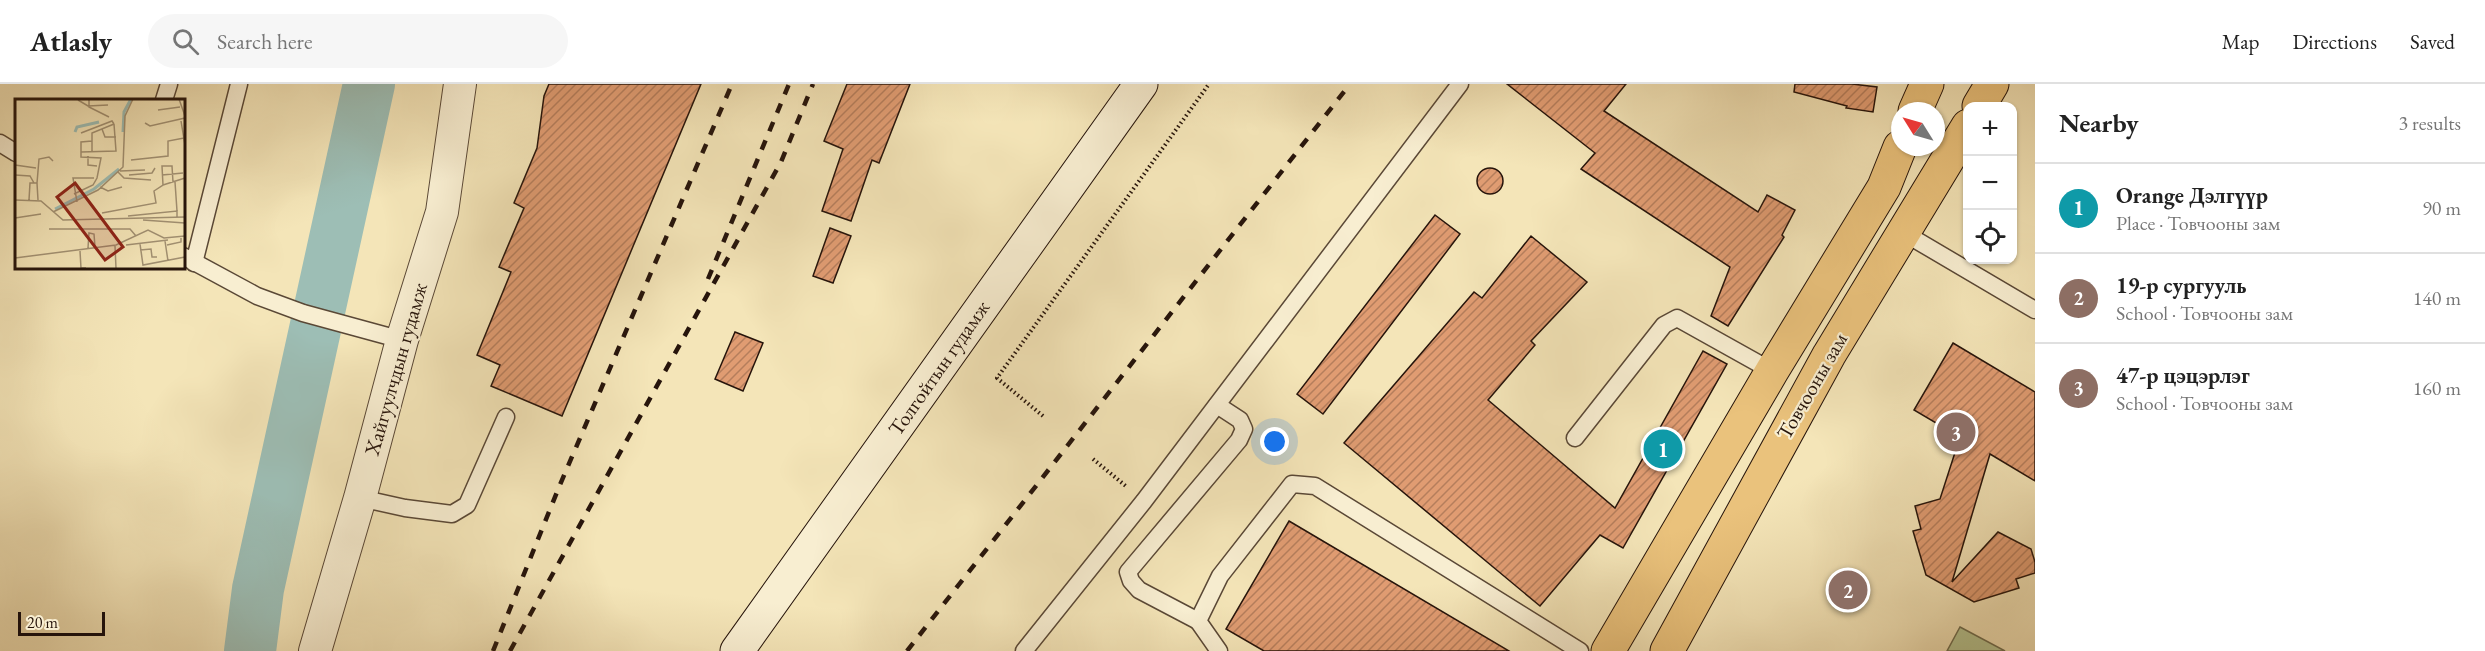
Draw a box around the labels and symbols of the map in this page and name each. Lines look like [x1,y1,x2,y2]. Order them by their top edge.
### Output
inset map [15,99,184,268]
north arrow [1891,102,1945,156]
street label: Хайгуулчдын гудамж [358,279,433,459]
street label: Толгойтын гудамж [882,295,995,441]
street label: Товчооны зам [1770,328,1853,444]
pin: 3 [1936,410,1976,454]
pin: 1 [1644,426,1682,472]
your location [1260,427,1289,456]
pin: 2 [1828,568,1868,612]
scale bar [18,609,105,636]

